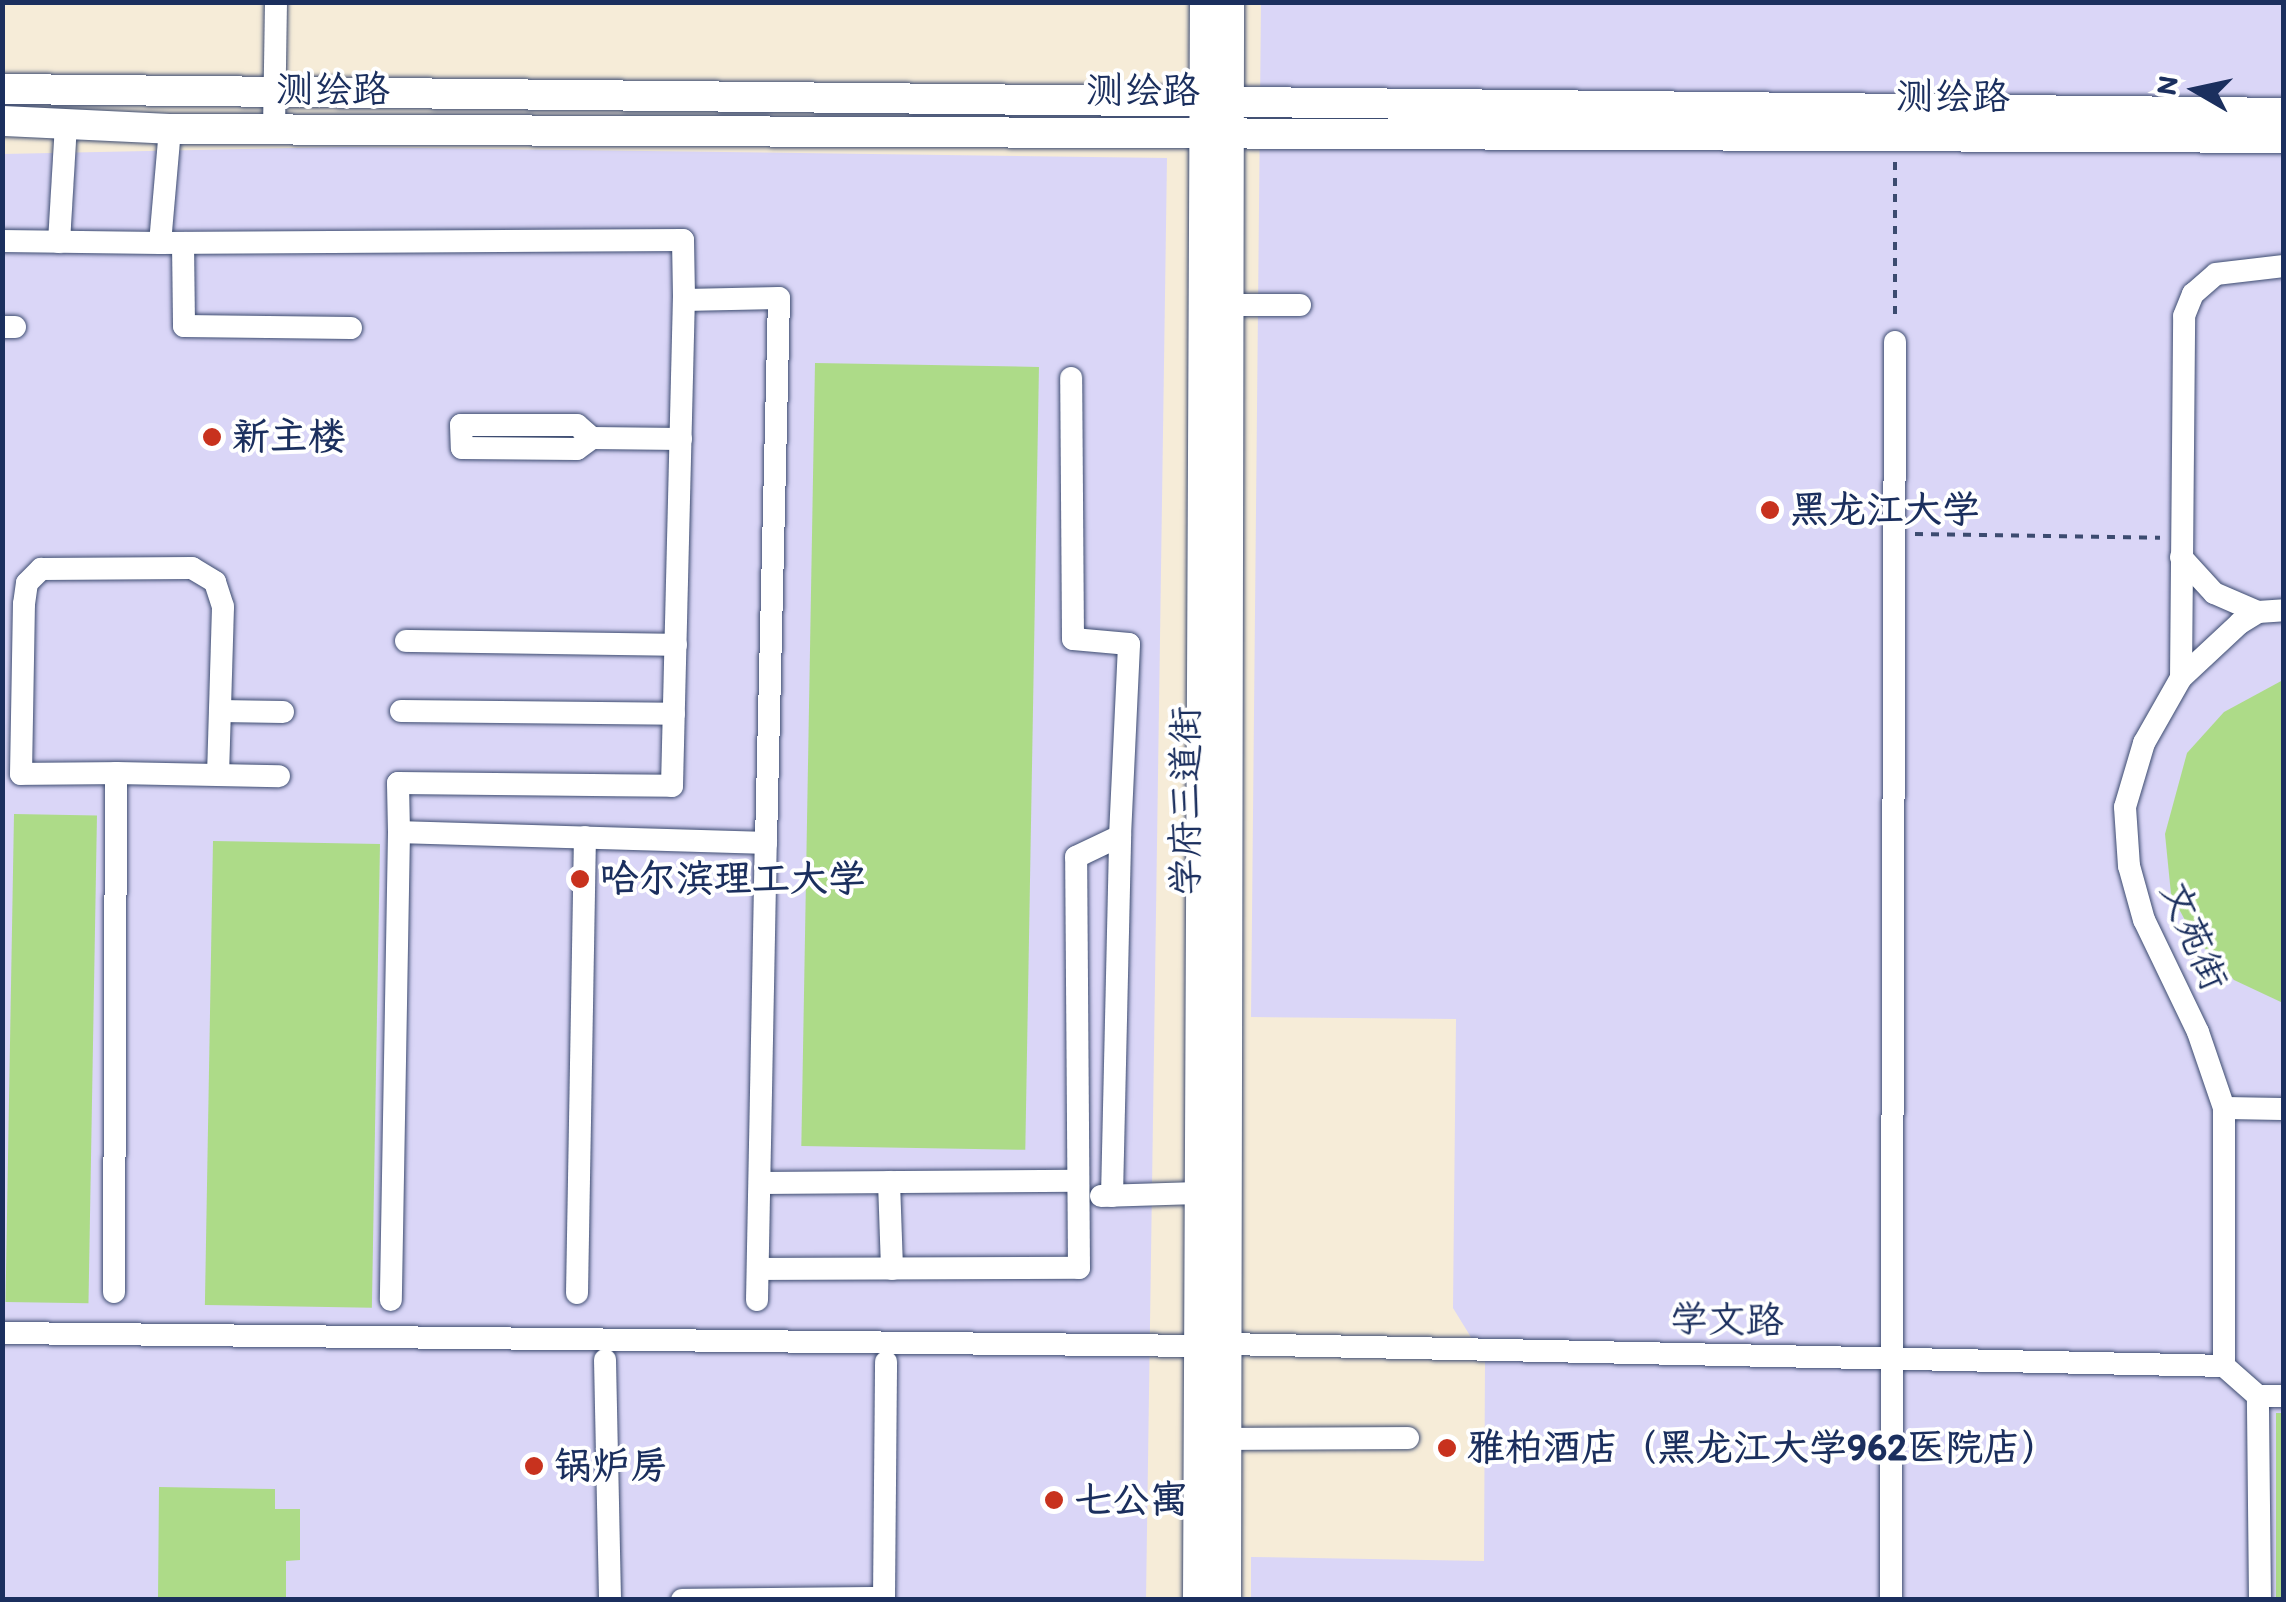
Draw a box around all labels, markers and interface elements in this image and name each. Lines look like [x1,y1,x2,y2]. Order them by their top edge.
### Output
north arrow [2146,40,2246,140]
street label: 测绘路 [276,67,390,113]
street label: 测绘路 [1086,68,1200,114]
text: N [2148,73,2185,97]
street label: 测绘路 [1896,74,2010,120]
place label: 新主楼 [232,414,346,460]
marker: 新主楼 [201,426,223,448]
place label: 黑龙江大学 [1790,487,1980,533]
marker: 黑龙江大学 [1759,499,1781,521]
street label: 学府三道街 [1163,706,1209,896]
place label: 哈尔滨理工大学 [600,856,866,902]
marker: 哈尔滨理工大学 [569,868,591,890]
street label: 文苑街 [2151,875,2237,997]
street label: 学文路 [1670,1296,1784,1344]
place label: 雅柏酒店（黑龙江大学962医院店） [1467,1425,2059,1471]
marker: 雅柏酒店（黑龙江大学962医院店） [1436,1437,1458,1459]
place label: 锅炉房 [554,1443,668,1489]
marker: 锅炉房 [523,1455,545,1477]
place label: 七公寓 [1074,1477,1188,1523]
marker: 七公寓 [1043,1489,1065,1511]

